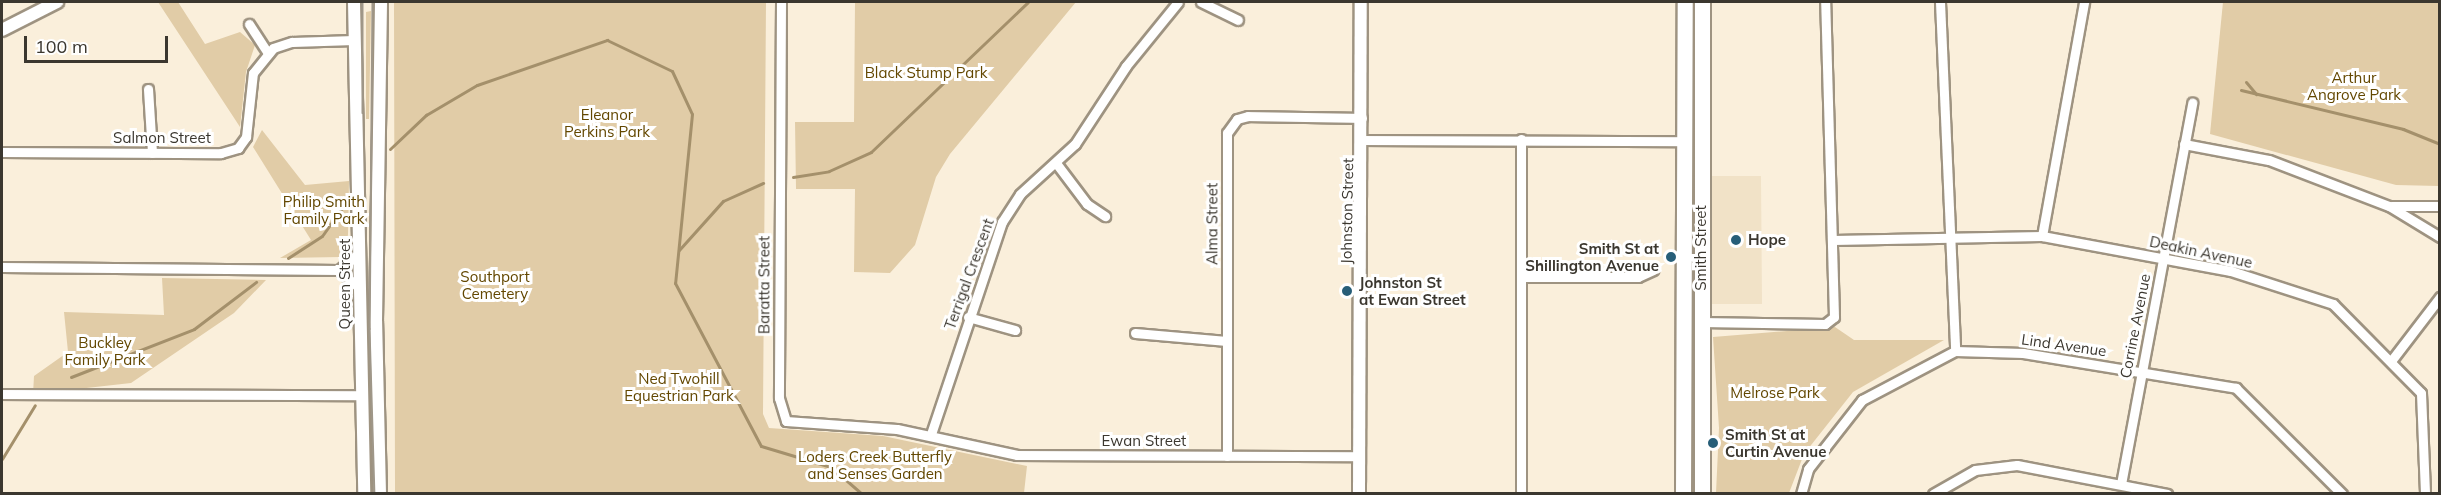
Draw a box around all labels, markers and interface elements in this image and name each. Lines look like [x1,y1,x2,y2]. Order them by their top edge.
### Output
scale bar [27,24,171,62]
text: 100 m [35,35,88,58]
park label: Black Stump Park [865,64,987,82]
park label: Arthur Angrove Park [2307,68,2401,103]
park label: Eleanor Perkins Park [564,105,650,140]
street label: Salmon Street [113,129,211,147]
street label: Johnston Street [1337,158,1357,264]
street label: Alma Street [1203,183,1221,265]
park label: Philip Smith Family Park [283,192,365,227]
street label: Smith Street [1692,205,1710,291]
street label: Terrigal Crescent [941,216,997,332]
place label: Hope [1748,231,1786,249]
street label: Deakin Avenue [2148,232,2254,272]
marker: Hope [1729,233,1743,247]
street label: Baratta Street [755,236,773,334]
street label: Queen Street [336,239,354,329]
place label: Smith St at Shillington Avenue [1525,239,1659,274]
marker: Smith St at Shillington Avenue [1664,250,1678,264]
park label: Southport Cemetery [460,267,530,302]
street label: Corrine Avenue [2116,272,2154,380]
place label: Johnston St at Ewan Street [1359,273,1466,308]
marker: Johnston St at Ewan Street [1340,284,1354,298]
street label: Lind Avenue [2020,330,2108,360]
park label: Buckley Family Park [65,333,145,368]
park label: Ned Twohill Equestrian Park [624,369,734,404]
park label: Melrose Park [1730,384,1820,402]
place label: Smith St at Curtin Avenue [1725,425,1826,460]
street label: Ewan Street [1102,432,1186,450]
marker: Smith St at Curtin Avenue [1706,436,1720,450]
park label: Loders Creek Butterfly and Senses Garden [798,447,952,482]

